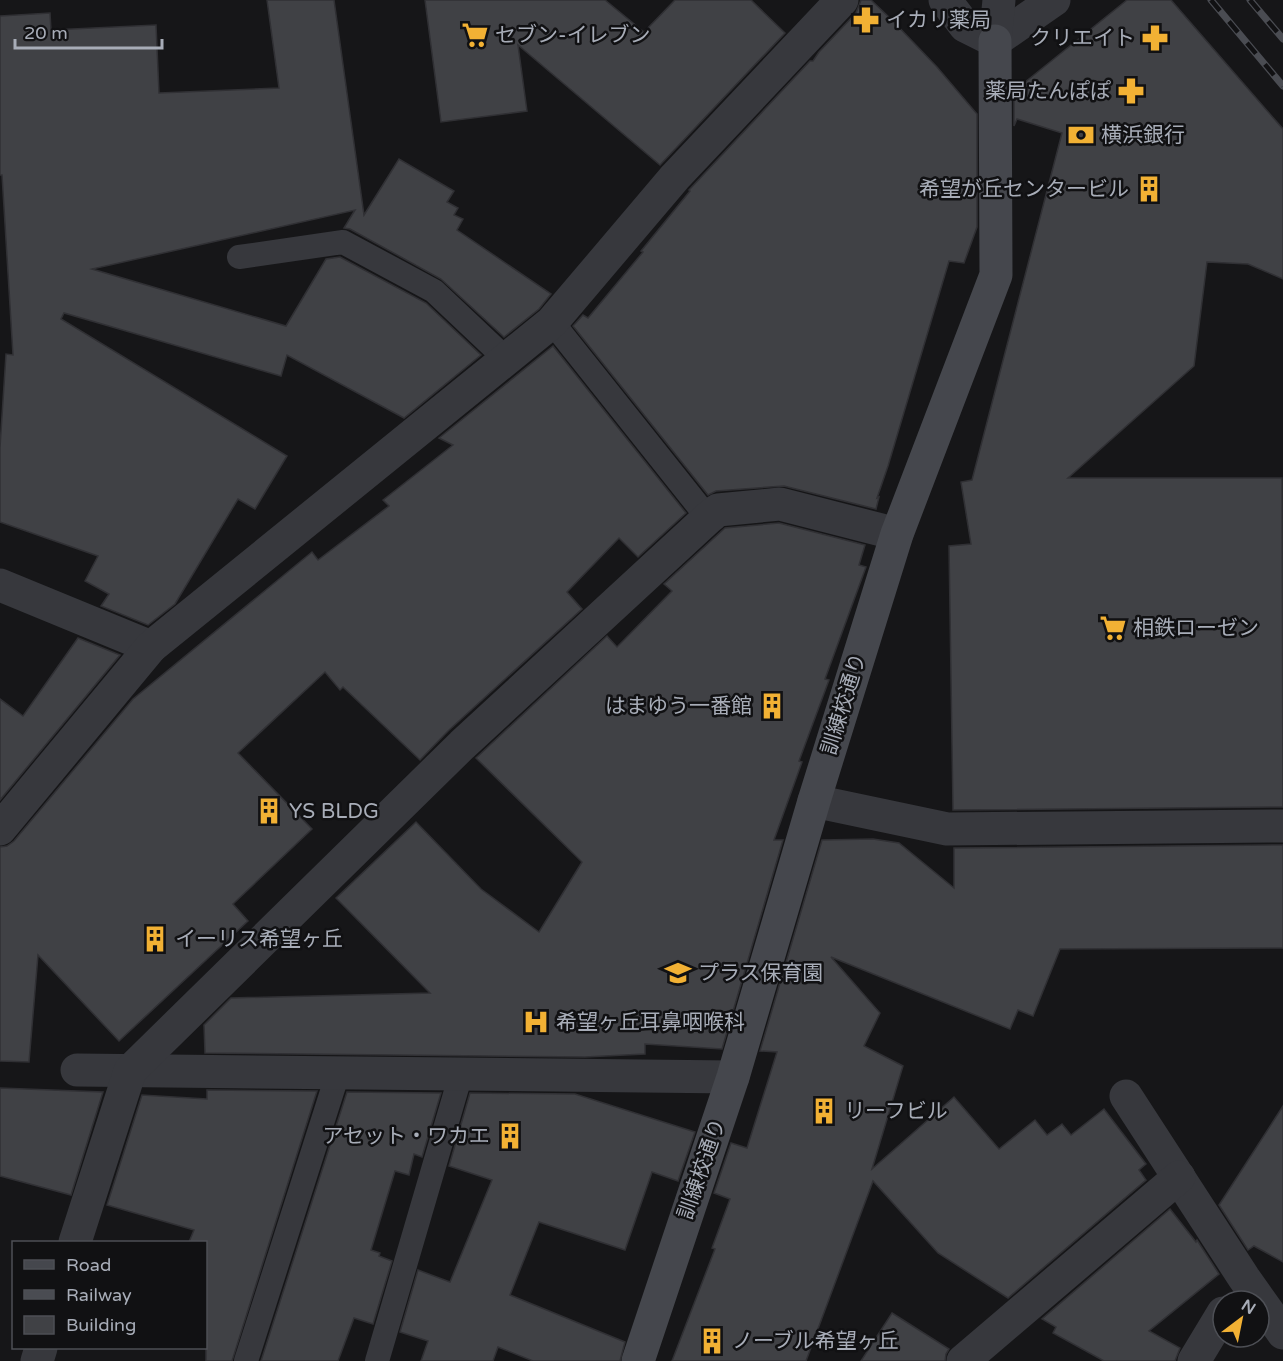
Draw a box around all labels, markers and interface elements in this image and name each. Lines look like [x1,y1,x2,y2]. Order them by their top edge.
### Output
pharmacy icon: イカリ薬局 [851,5,881,35]
place label: イカリ薬局 [886,8,991,33]
scale bar [15,12,162,50]
supermarket icon: セブン-イレブン [460,20,490,50]
text: 20 m [24,22,68,44]
place label: セブン-イレブン [495,23,651,48]
pharmacy icon: クリエイト [1140,23,1170,53]
place label: クリエイト [1030,26,1135,51]
pharmacy icon: 薬局たんぽぽ [1116,76,1146,106]
place label: 薬局たんぽぽ [985,79,1111,104]
bank icon: 横浜銀行 [1066,120,1096,150]
place label: 横浜銀行 [1101,123,1185,148]
building icon: 希望が丘センタービル [1134,174,1164,204]
place label: 希望が丘センタービル [919,177,1129,202]
supermarket icon: 相鉄ローゼン [1098,613,1128,643]
place label: 相鉄ローゼン [1133,616,1259,641]
street label: 訓練校通り [817,650,871,758]
building icon: はまゆう一番館 [757,691,787,721]
place label: はまゆう一番館 [605,694,752,719]
building icon: YS BLDG [254,796,284,826]
place label: YS BLDG [289,799,379,824]
building icon: イーリス希望ヶ丘 [140,924,170,954]
place label: イーリス希望ヶ丘 [175,927,343,952]
school or university icon: プラス保育園 [663,958,693,988]
place label: プラス保育園 [698,961,824,986]
hospital icon: 希望ヶ丘耳鼻咽喉科 [521,1007,551,1037]
place label: 希望ヶ丘耳鼻咽喉科 [556,1010,745,1035]
building icon: リーフビル [809,1096,839,1126]
place label: リーフビル [844,1099,948,1124]
street label: 訓練校通り [673,1115,731,1223]
building icon: アセット・ワカエ [495,1121,525,1151]
place label: アセット・ワカエ [322,1124,490,1149]
legend [12,1241,207,1349]
text: Road [66,1254,111,1276]
text: Railway [66,1284,132,1306]
north arrow [1211,1289,1271,1349]
text: N [1238,1295,1259,1319]
text: Building [66,1314,136,1336]
building icon: ノーブル希望ヶ丘 [697,1326,727,1356]
place label: ノーブル希望ヶ丘 [732,1329,899,1354]

